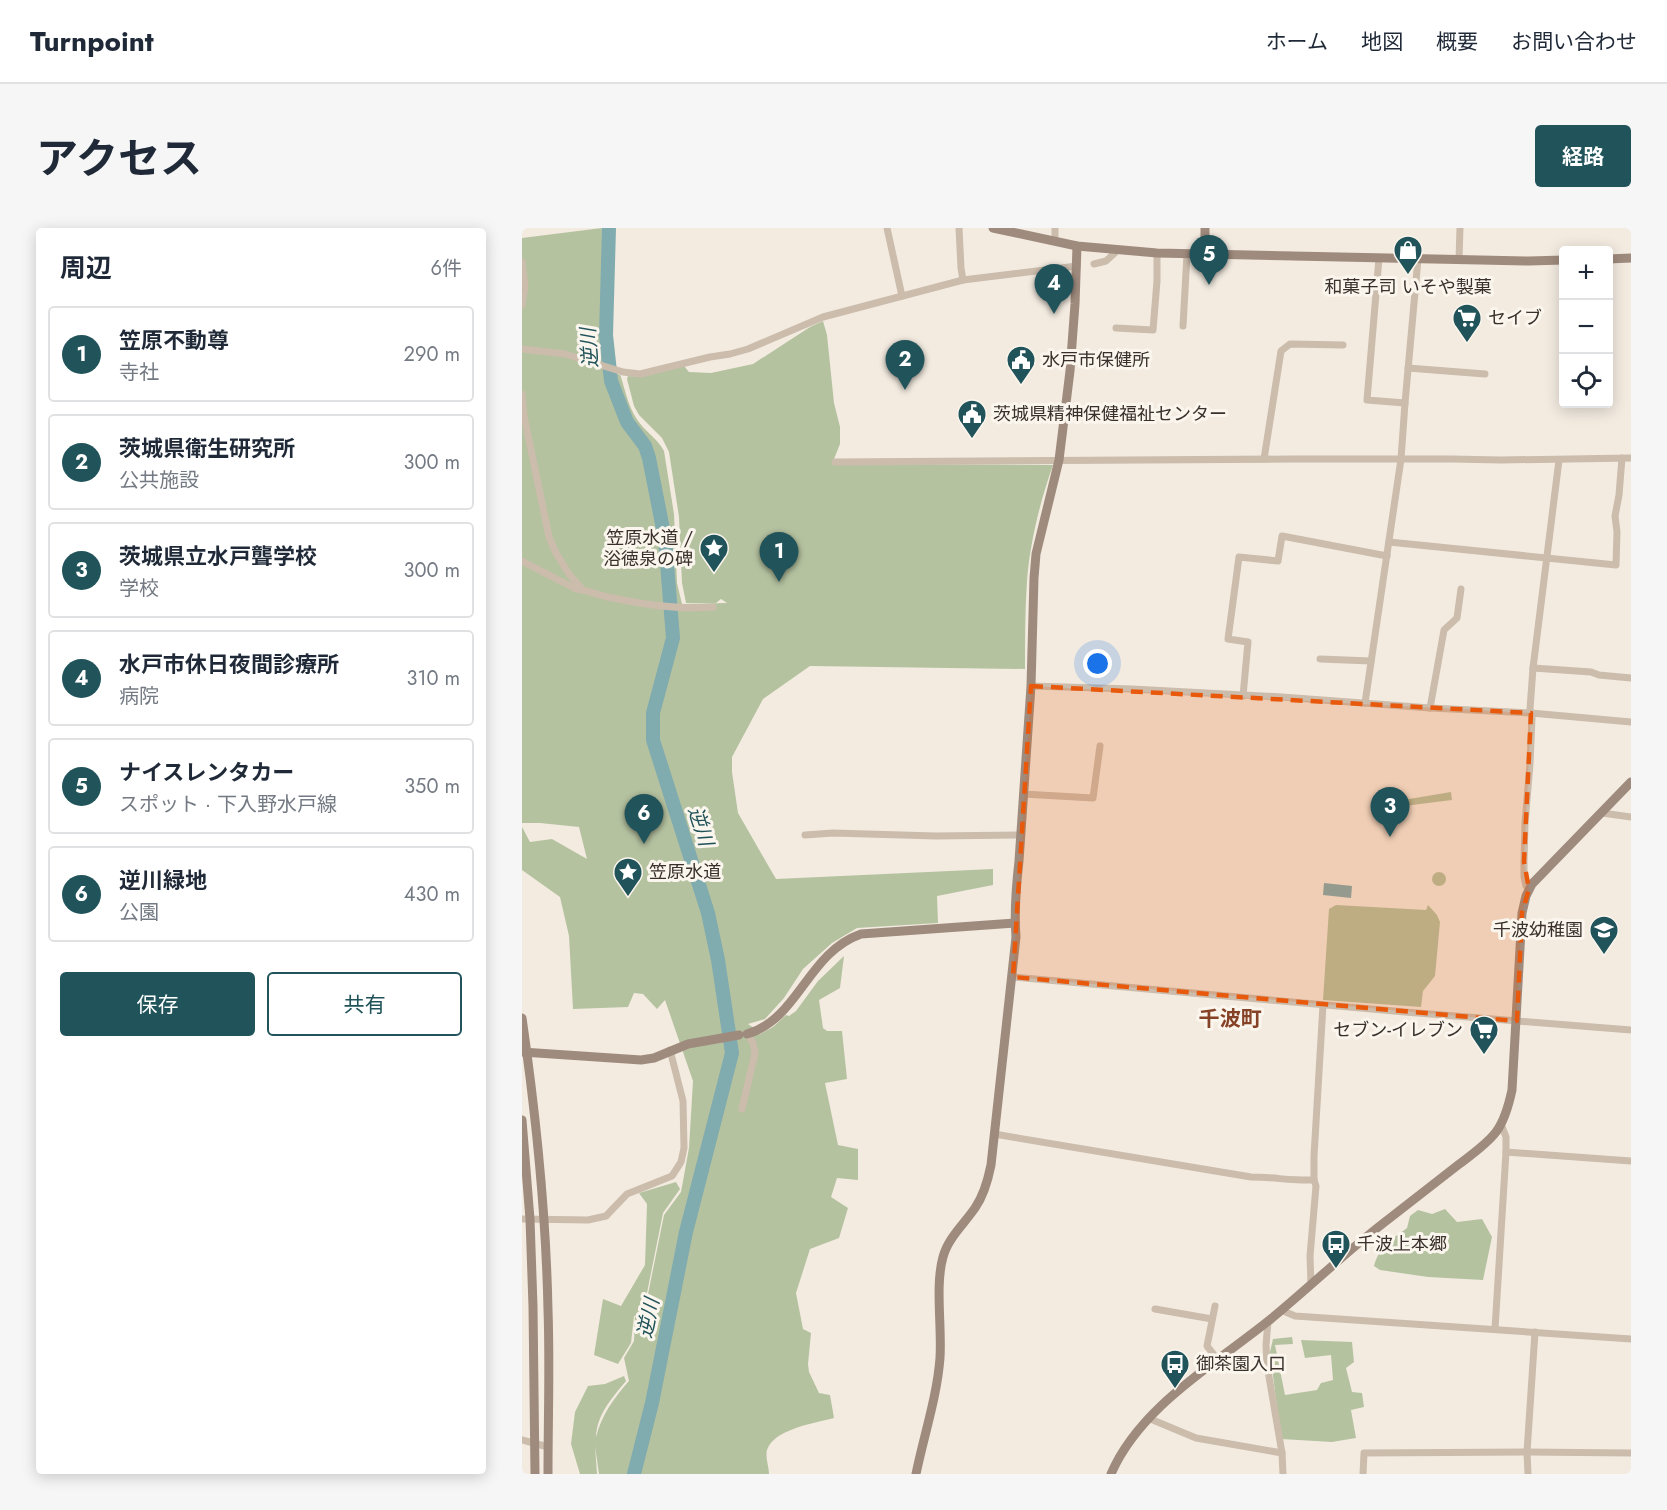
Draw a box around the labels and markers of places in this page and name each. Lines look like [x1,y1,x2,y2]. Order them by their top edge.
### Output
shop icon: 和菓子司 いそや製菓 [1392,234,1424,276]
pin: 5 [1190,236,1228,285]
pin: 4 [1034,264,1074,314]
place label: 和菓子司 いそや製菓 [1324,274,1492,300]
supermarket icon: セイブ [1451,302,1483,344]
place label: セイブ [1488,305,1542,331]
pin: 2 [886,340,925,390]
public building icon: 水戸市保健所 [1005,344,1037,386]
place label: 水戸市保健所 [1042,347,1150,373]
public building icon: 茨城県精神保健福祉センター [956,398,988,440]
place label: 茨城県精神保健福祉センター [993,401,1227,427]
place label: 笠原水道 / 浴徳泉の碑 [603,525,693,572]
place icon: 笠原水道 / 浴徳泉の碑 [698,532,730,574]
pin: 1 [760,532,798,582]
pin: 3 [1370,788,1410,837]
pin: 6 [624,794,664,844]
place icon: 笠原水道 [612,856,644,898]
place label: 笠原水道 [649,859,721,885]
school or university icon: 千波幼稚園 [1588,914,1620,956]
place label: 千波幼稚園 [1493,917,1583,943]
supermarket icon: セブン-イレブン [1468,1014,1500,1056]
place label: セブン-イレブン [1333,1017,1463,1043]
bus stop icon: 千波上本郷 [1320,1228,1352,1270]
place label: 千波上本郷 [1357,1231,1447,1257]
bus stop icon: 御茶園入口 [1159,1348,1191,1390]
place label: 御茶園入口 [1196,1351,1286,1377]

